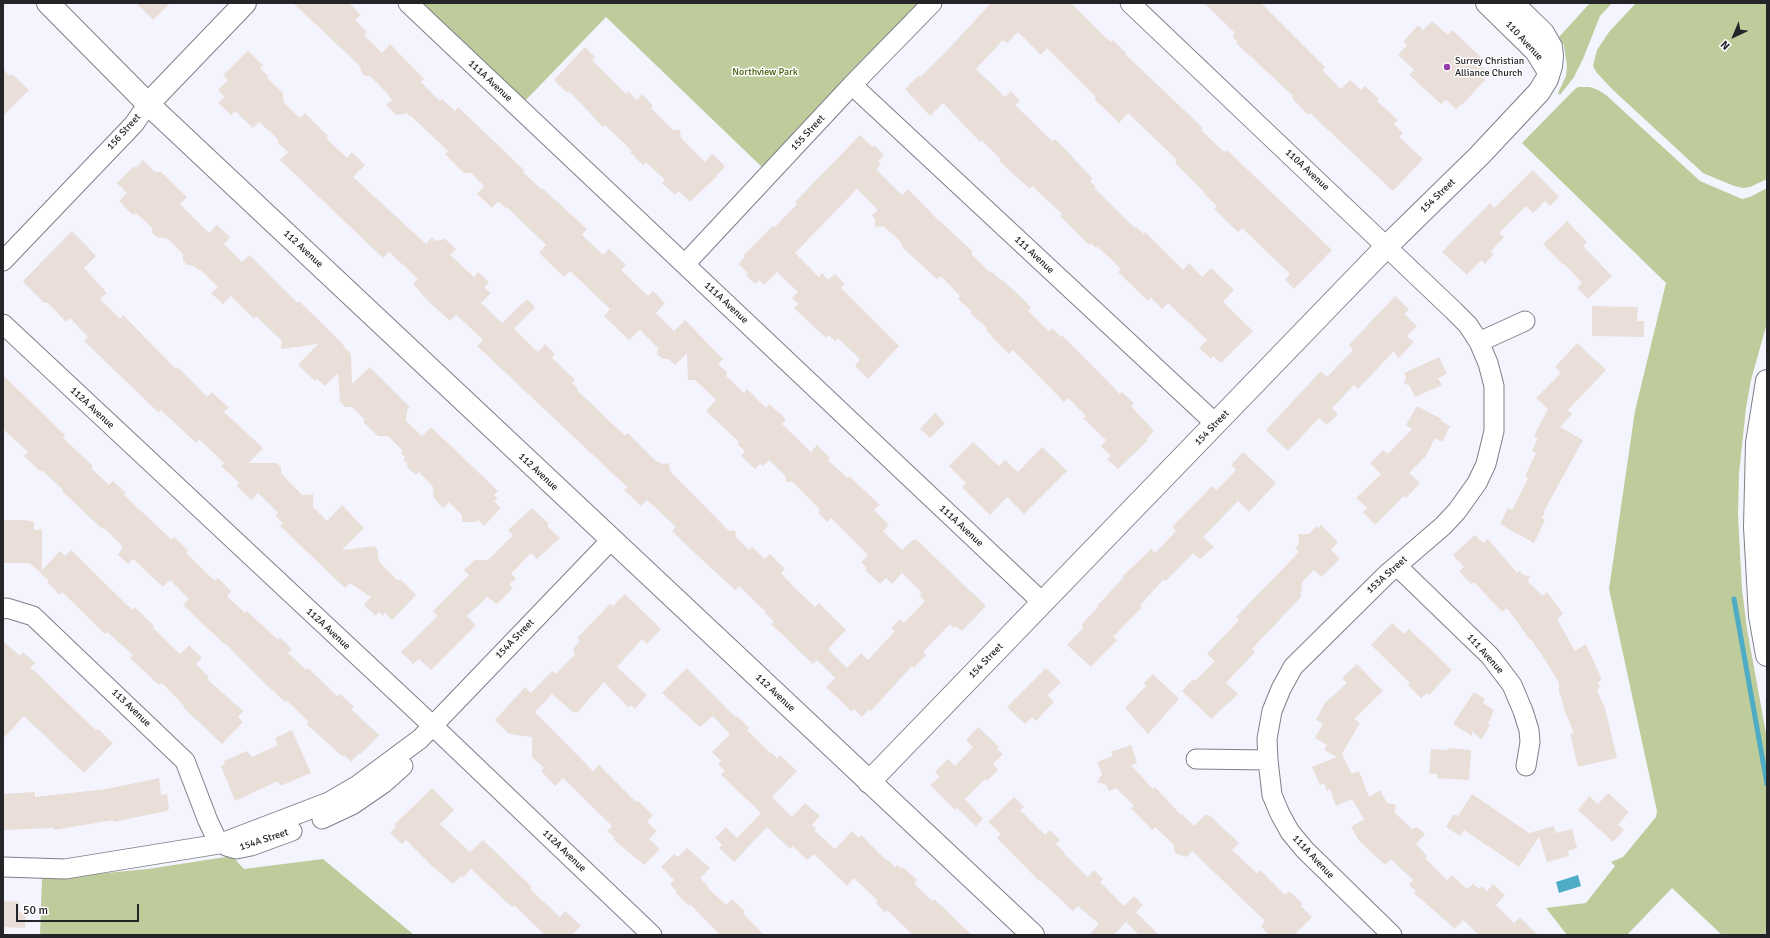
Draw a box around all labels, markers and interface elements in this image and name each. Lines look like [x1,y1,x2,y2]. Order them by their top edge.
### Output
north arrow [1714,16,1754,56]
street label: 110 Avenue [1503,19,1545,63]
text: N [1718,38,1733,52]
place label: Surrey Christian Alliance Church [1455,55,1524,78]
street label: 111A Avenue [466,58,514,104]
marker: Surrey Christian Alliance Church [1442,62,1452,72]
park label: Northview Park [732,66,798,78]
street label: 156 Street [105,111,143,153]
street label: 155 Street [788,113,828,153]
street label: 110A Avenue [1283,147,1331,193]
street label: 154 Street [1418,176,1458,216]
street label: 112 Avenue [281,228,325,270]
street label: 111 Avenue [1012,234,1056,276]
street label: 111A Avenue [702,280,750,326]
street label: 112A Avenue [68,385,116,431]
street label: 154 Street [1192,408,1232,448]
street label: 112 Avenue [516,451,560,493]
street label: 111A Avenue [937,503,985,549]
street label: 153A Street [1364,554,1410,596]
street label: 112A Avenue [304,606,352,652]
street label: 154A Street [493,617,537,661]
street label: 111 Avenue [1464,632,1506,676]
street label: 154 Street [966,641,1006,681]
street label: 112 Avenue [753,672,797,714]
street label: 113 Avenue [109,686,153,730]
street label: 154A Street [238,826,290,854]
street label: 112A Avenue [540,827,588,875]
street label: 111A Avenue [1290,833,1336,881]
scale bar [18,896,141,922]
text: 50 m [23,903,48,918]

